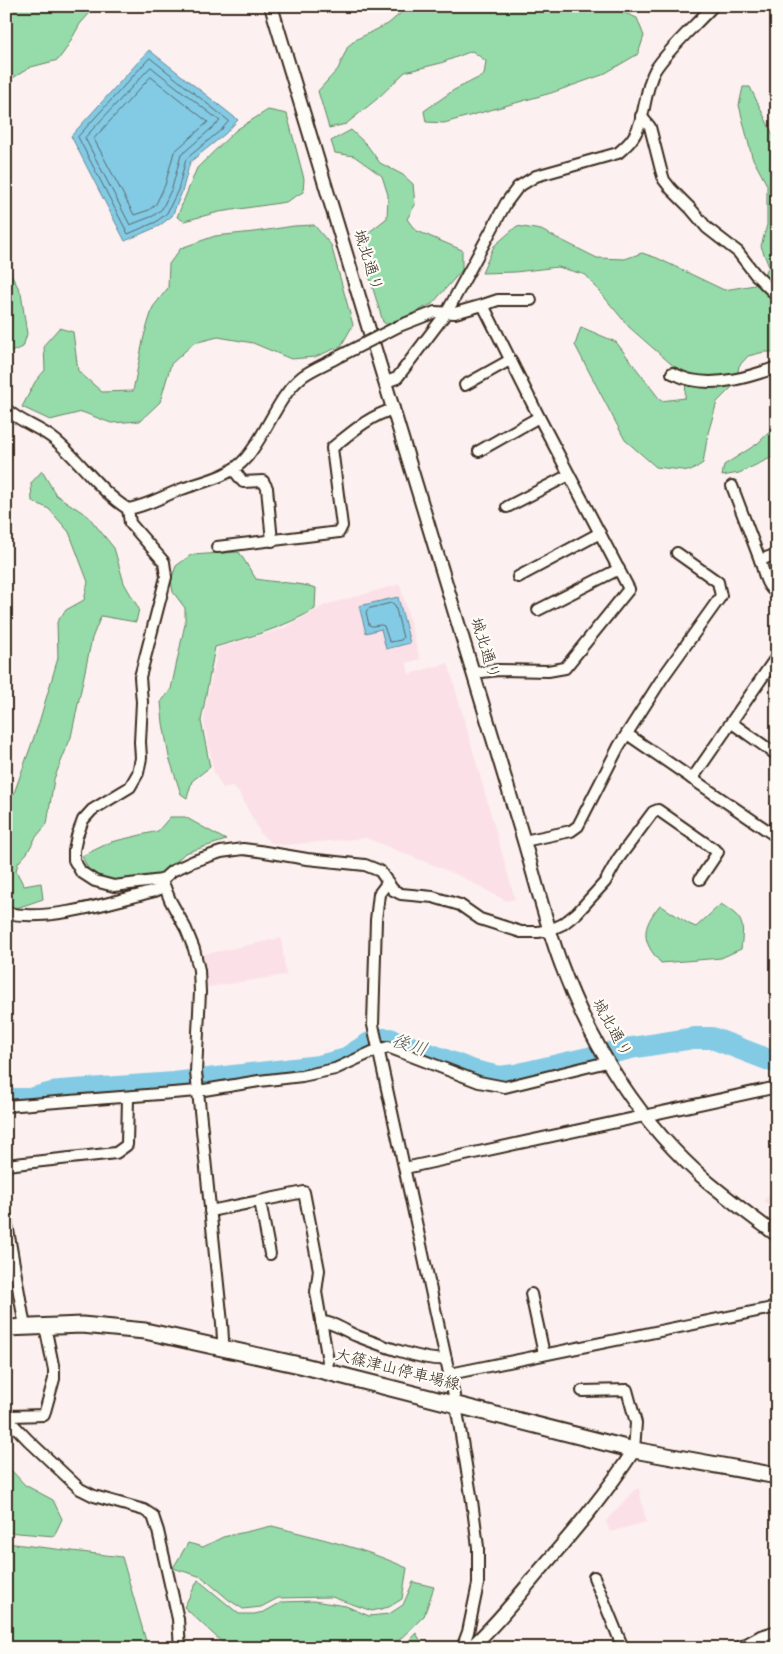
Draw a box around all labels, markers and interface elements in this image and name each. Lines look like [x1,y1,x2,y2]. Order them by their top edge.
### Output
street label: 城北通り [348,227,385,294]
street label: 城北通り [465,615,502,682]
street label: 城北通り [586,996,635,1062]
water label: 後川 [389,1031,430,1063]
street label: 大篠津山停車場線 [333,1345,462,1397]

